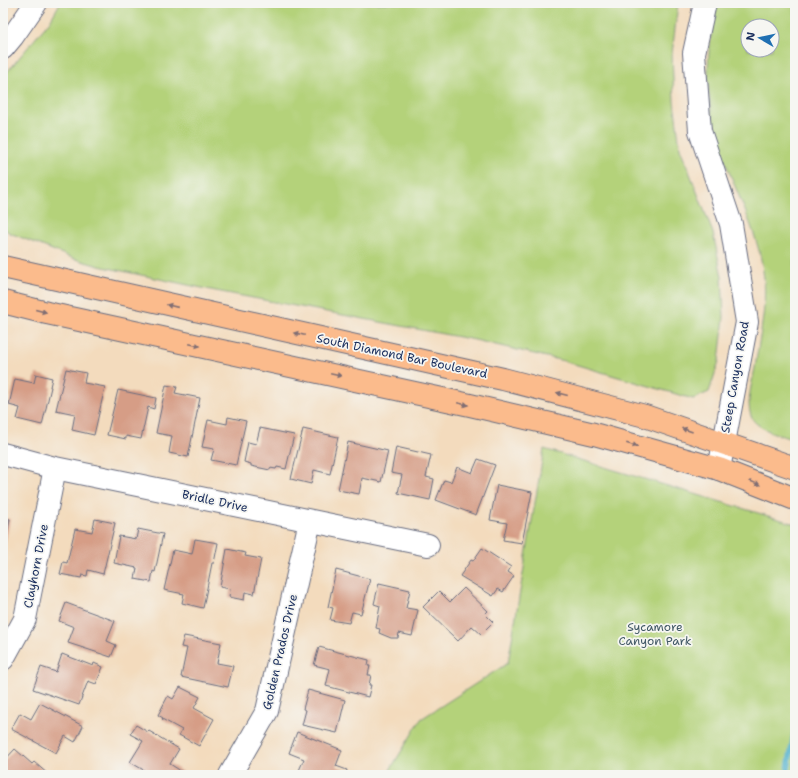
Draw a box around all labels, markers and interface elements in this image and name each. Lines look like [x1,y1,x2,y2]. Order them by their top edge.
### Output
north arrow [740,18,780,58]
text: N [743,31,759,42]
one-way arrow [166,302,178,308]
one-way arrow [35,308,47,314]
street label: Steep Canyon Road [717,319,753,434]
one-way arrow [293,330,305,336]
street label: South Diamond Bar Boulevard [315,330,489,382]
one-way arrow [189,342,201,348]
one-way arrow [330,373,342,379]
one-way arrow [556,391,568,397]
one-way arrow [457,401,469,407]
one-way arrow [681,426,693,432]
one-way arrow [626,442,638,448]
one-way arrow [749,481,761,487]
street label: Bridle Drive [181,486,250,516]
street label: Clayhorn Drive [20,522,52,610]
street label: Golden Prados Drive [259,592,301,712]
park label: Sycamore Canyon Park [618,619,692,649]

